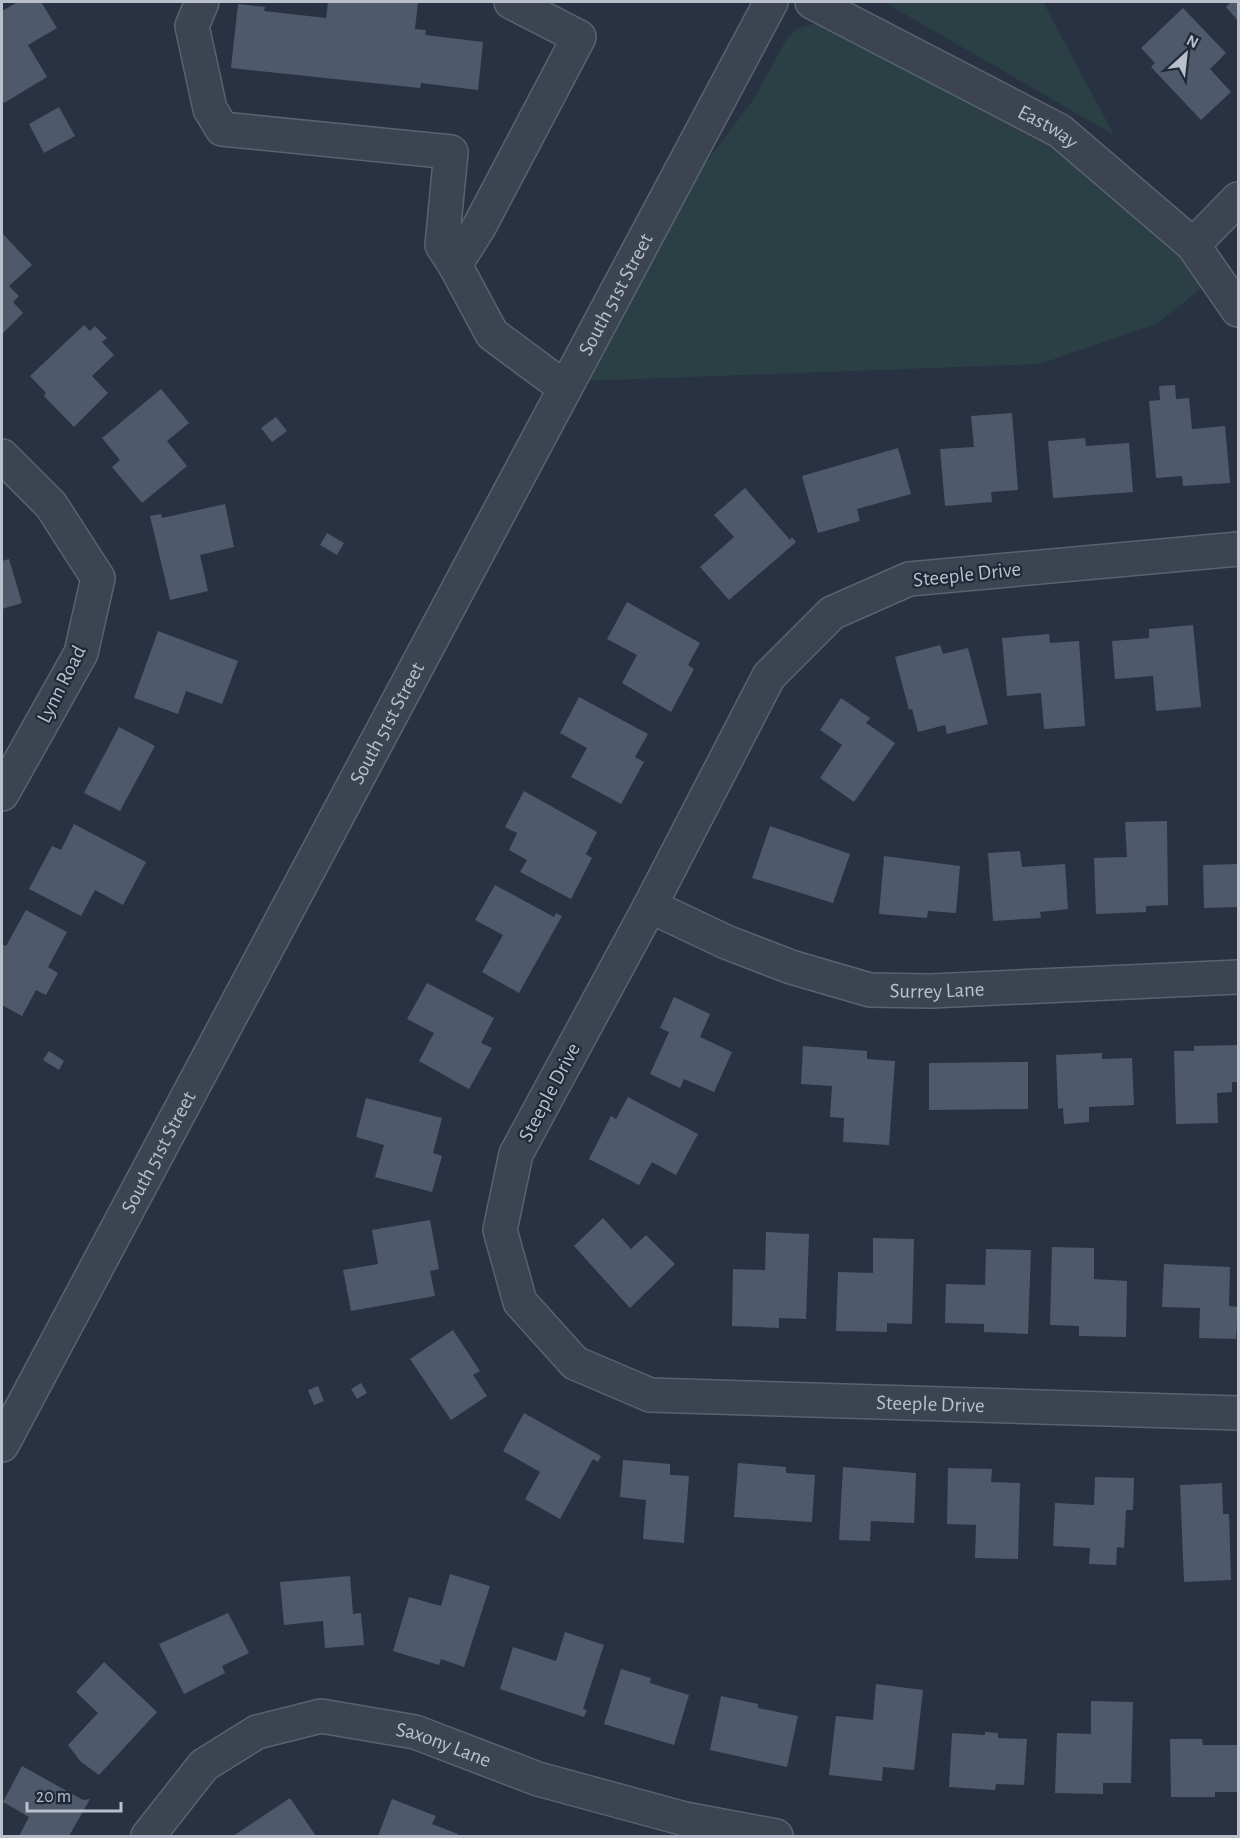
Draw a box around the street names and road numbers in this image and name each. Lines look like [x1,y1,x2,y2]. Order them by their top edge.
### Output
street label: Eastway [1014,101,1082,153]
street label: South 51st Street [575,230,657,359]
street label: Steeple Drive [912,558,1022,591]
street label: Lynn Road [33,642,90,726]
street label: South 51st Street [346,659,428,788]
street label: Surrey Lane [889,979,985,1002]
street label: Steeple Drive [515,1039,584,1145]
street label: South 51st Street [118,1087,200,1217]
street label: Steeple Drive [876,1392,985,1416]
street label: Saxony Lane [394,1719,494,1771]

